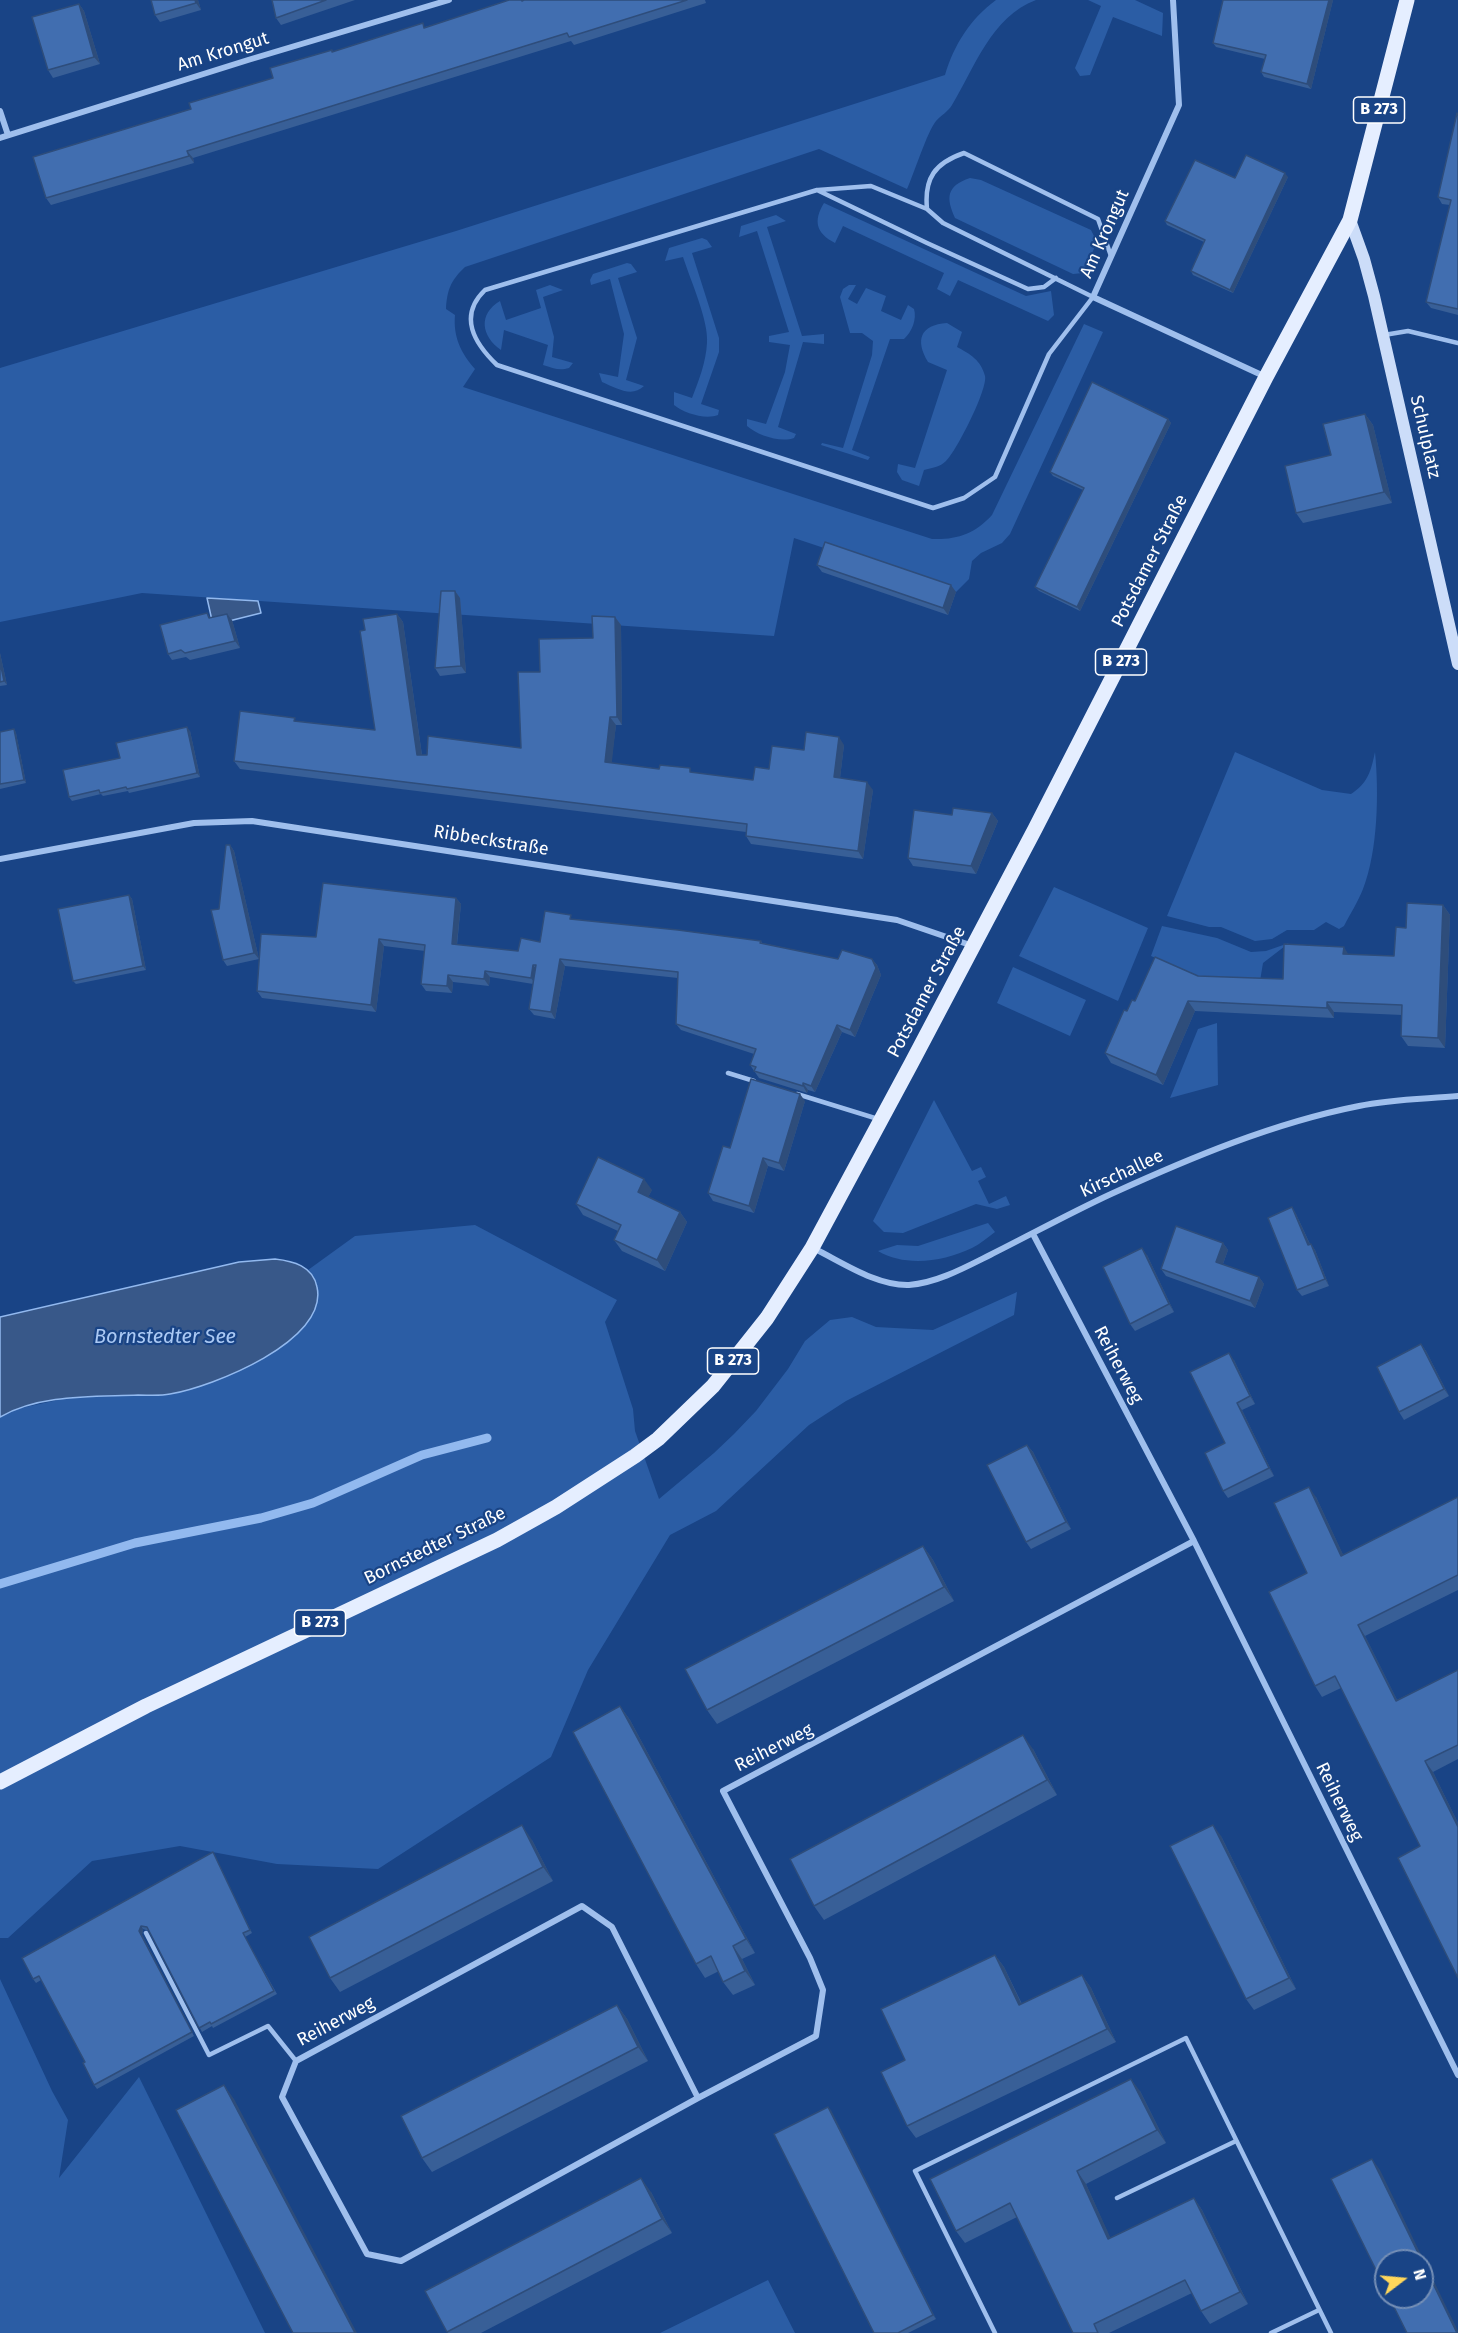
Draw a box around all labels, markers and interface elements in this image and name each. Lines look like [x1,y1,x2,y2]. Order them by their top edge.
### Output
street label: Am Krongut [175,28,271,76]
road number: B 273 [1354,97,1404,123]
street label: Am Krongut [1076,186,1134,282]
street label: Schulplatz [1405,393,1445,481]
street label: Potsdamer Straße [1107,491,1193,631]
road number: B 273 [1096,649,1146,675]
street label: Ribbeckstraße [432,821,550,861]
street label: Potsdamer Straße [883,923,971,1061]
street label: Kirschallee [1077,1145,1167,1203]
street label: Reiherweg [1089,1322,1147,1408]
water label: Bornstedter See [94,1325,236,1349]
road number: B 273 [708,1348,758,1374]
street label: Bornstedter Straße [361,1502,509,1590]
road number: B 273 [294,1610,346,1636]
street label: Reiherweg [731,1719,817,1777]
street label: Reiherweg [1311,1759,1367,1845]
street label: Reiherweg [293,1993,379,2051]
north arrow [1374,2249,1434,2309]
text: N [1409,2267,1430,2282]

